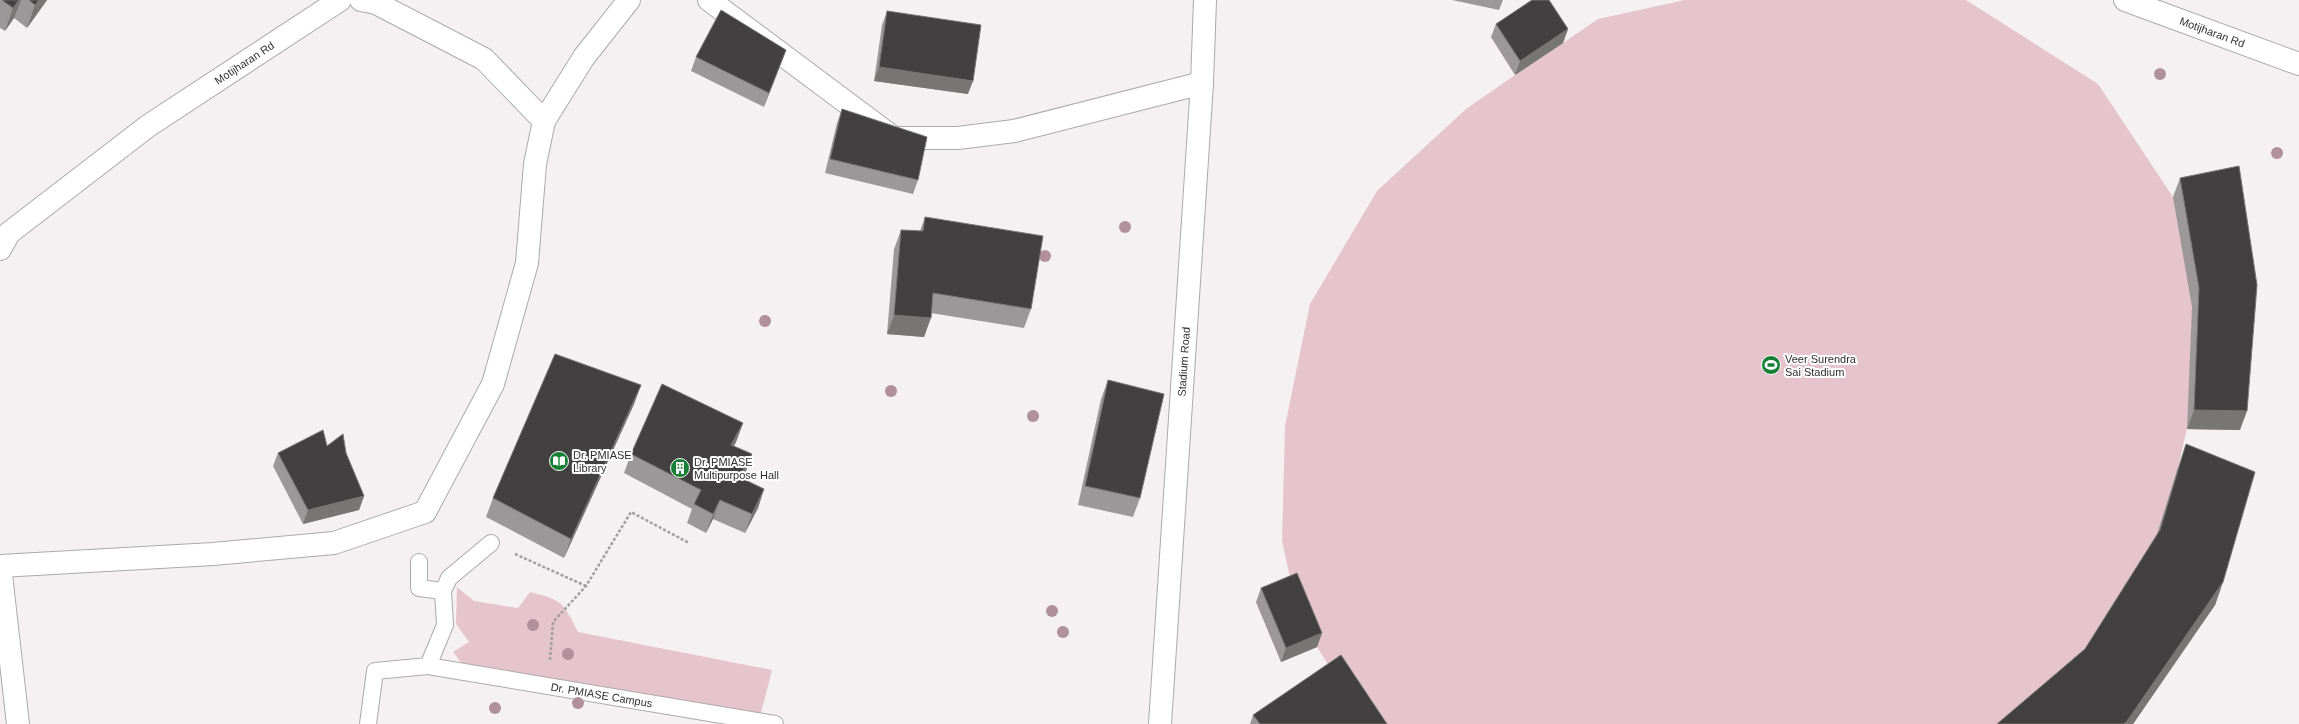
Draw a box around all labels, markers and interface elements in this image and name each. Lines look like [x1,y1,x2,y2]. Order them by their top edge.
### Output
street label: Motijharan Rd [2178,15,2247,50]
street label: Motijharan Rd [212,39,276,87]
street label: Stadium Road [1175,327,1192,397]
place label: Veer Surendra Sai Stadium [1785,353,1857,378]
sports icon: Veer Surendra Sai Stadium [1760,354,1782,376]
place label: Dr. PMIASE Library [573,449,632,474]
library icon: Dr. PMIASE Library [548,450,570,472]
place label: Dr. PMIASE Multipurpose Hall [694,456,779,481]
building icon: Dr. PMIASE Multipurpose Hall [669,457,691,479]
street label: Dr. PMIASE Campus [550,681,654,709]

